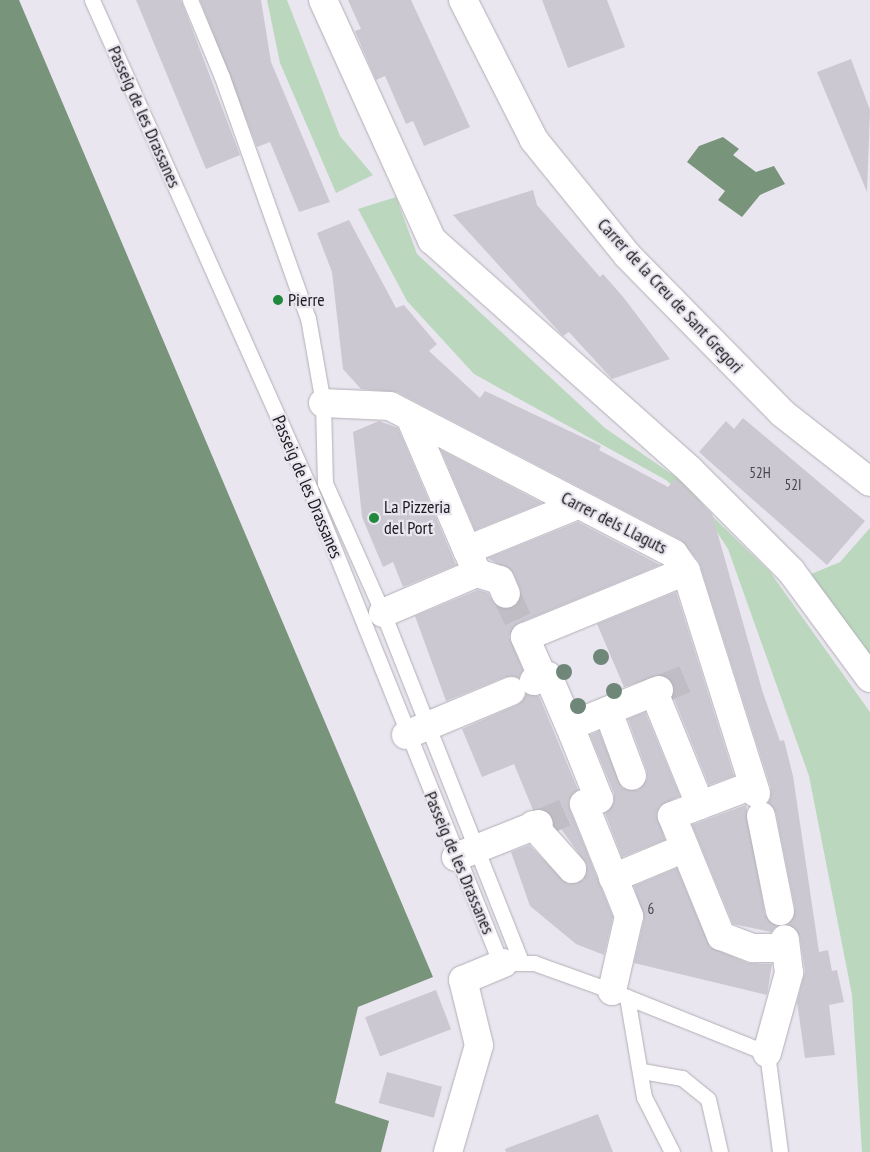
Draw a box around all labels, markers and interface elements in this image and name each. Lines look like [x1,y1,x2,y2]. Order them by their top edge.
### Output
street label: Passeig de les Drassanes [103,43,185,191]
street label: Carrer de la Creu de Sant Gregori [593,214,747,378]
place label: Pierre [288,289,325,311]
marker: Pierre [272,294,284,306]
street label: Passeig de les Drassanes [267,412,347,562]
house number: 52H [749,464,771,482]
house number: 52I [785,476,801,494]
street label: Carrer dels Llaguts [557,487,671,559]
place label: La Pizzeria del Port [384,497,450,540]
marker: La Pizzeria del Port [368,512,380,524]
street label: Passeig de les Drassanes [419,788,499,938]
house number: 6 [648,900,654,918]

